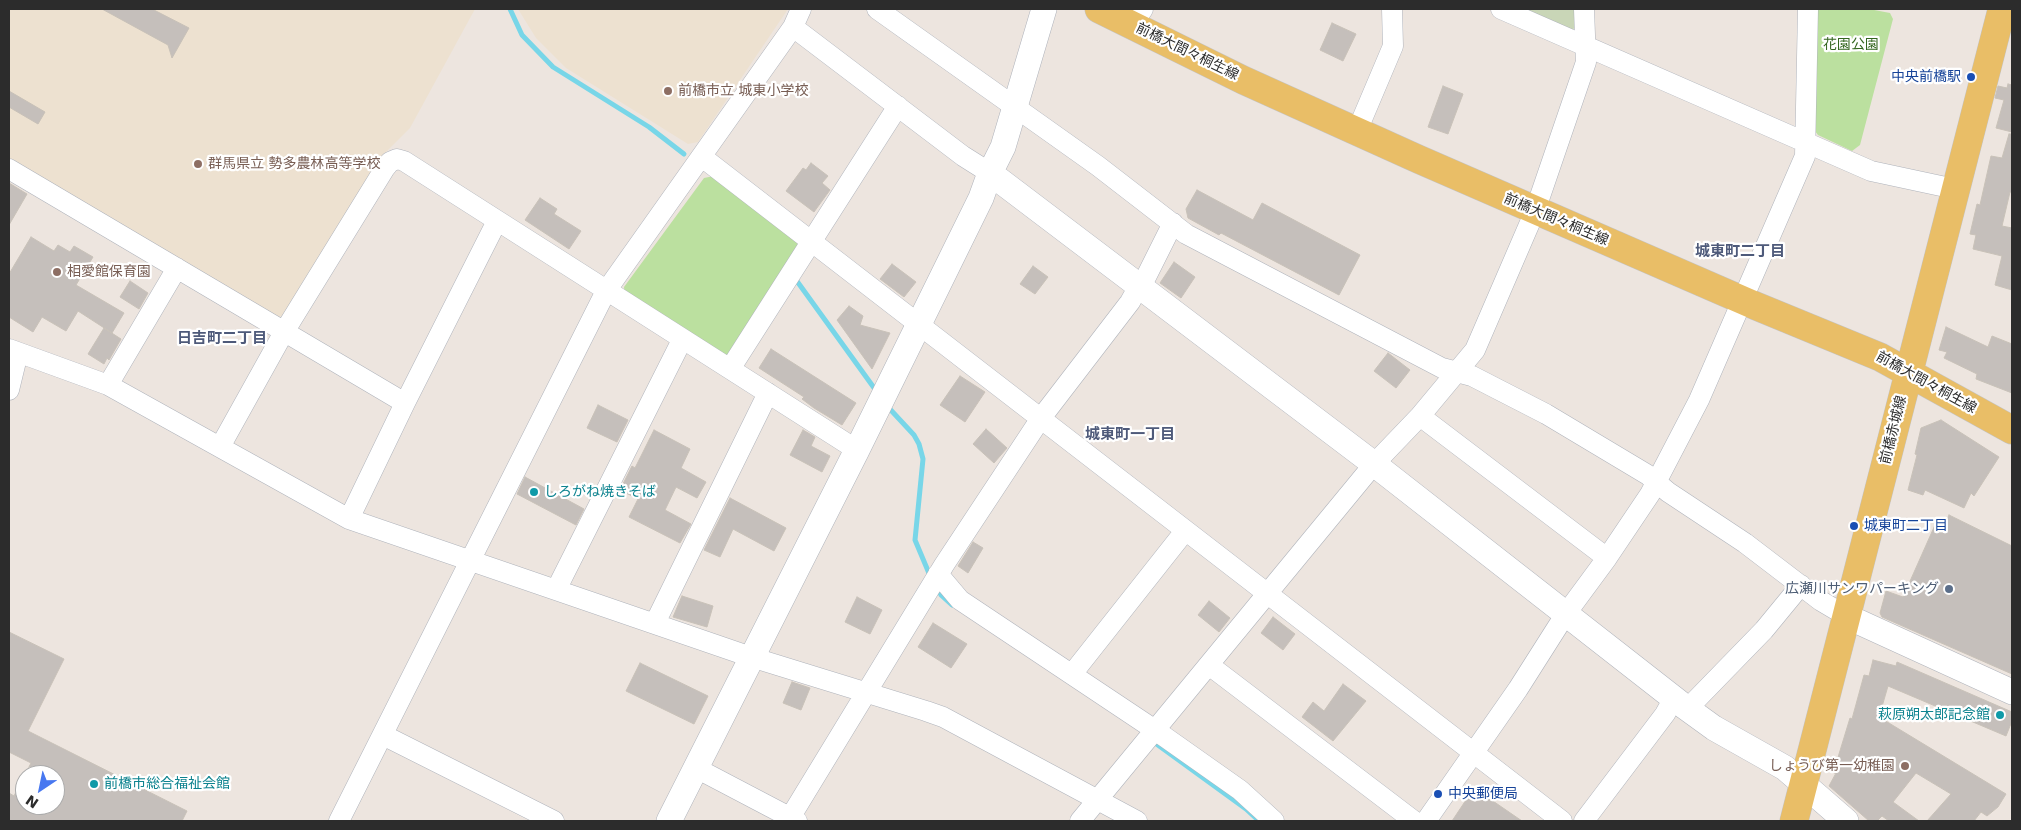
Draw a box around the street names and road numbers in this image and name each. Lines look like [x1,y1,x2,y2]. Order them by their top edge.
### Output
street label: 前橋大間々桐生線 [1133,20,1241,84]
street label: 前橋大間々桐生線 [1501,190,1611,250]
street label: 前橋大間々桐生線 [1873,349,1979,417]
street label: 前橋赤城線 [1877,394,1911,466]

